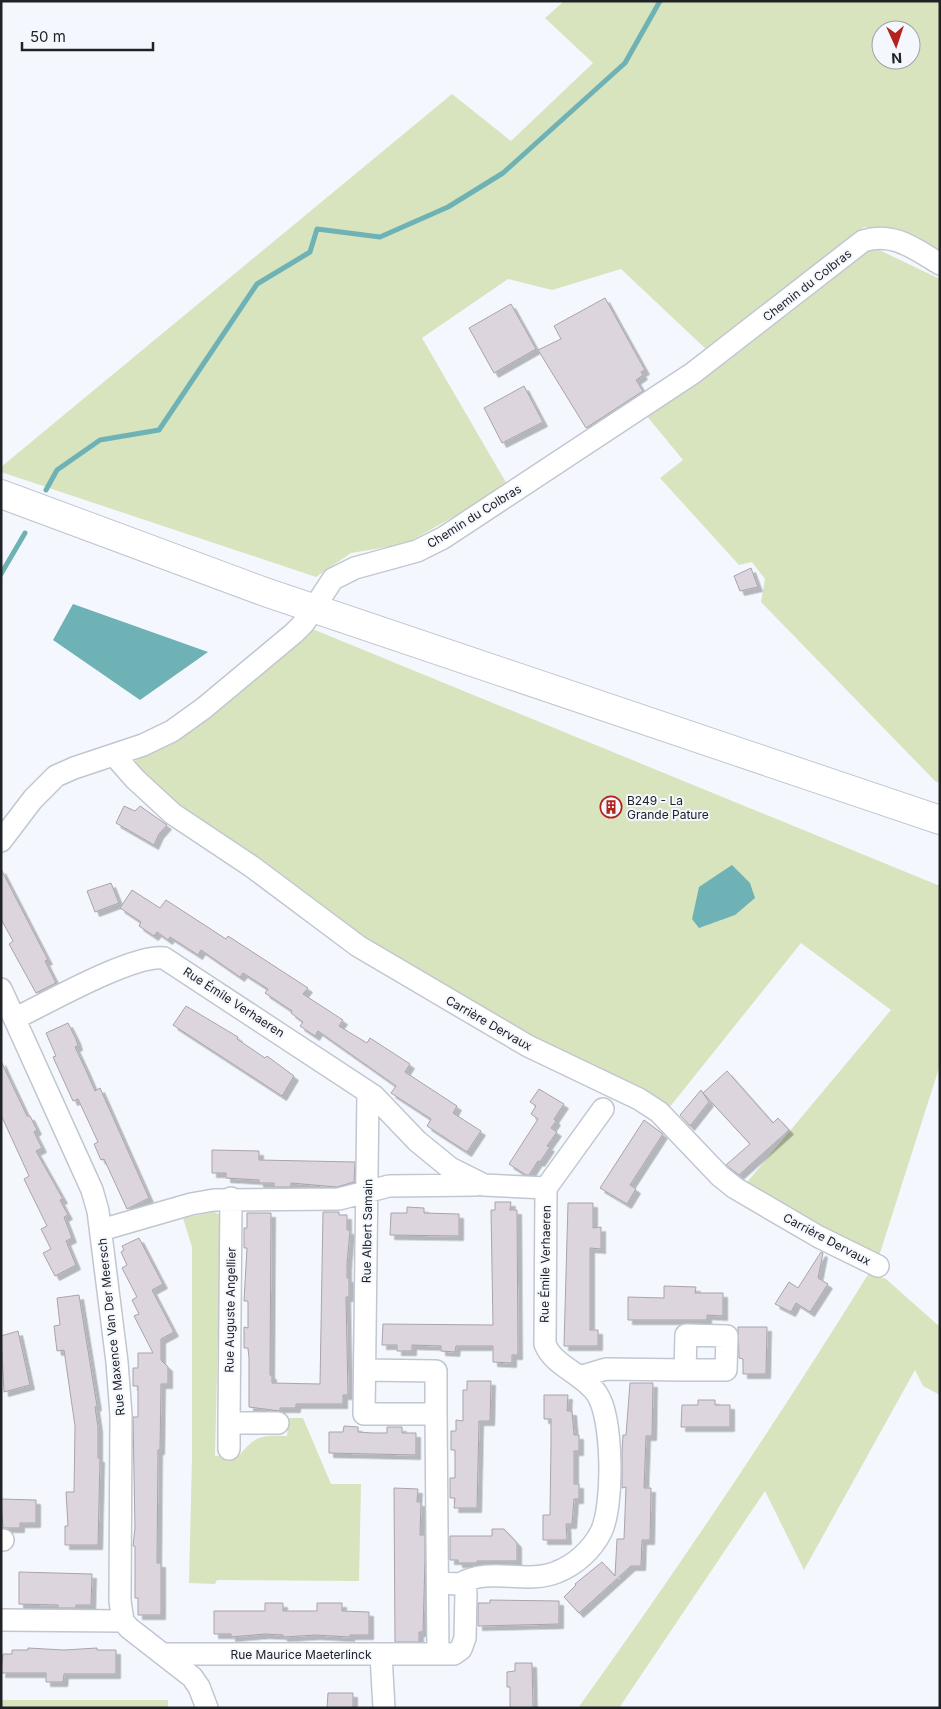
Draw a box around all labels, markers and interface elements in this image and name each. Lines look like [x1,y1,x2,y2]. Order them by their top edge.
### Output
scale bar [22,20,154,52]
north arrow [871,20,921,70]
text: 50 m [30,27,66,46]
text: N [891,50,902,67]
street label: Chemin du Colbras [760,246,854,324]
street label: Chemin du Colbras [424,481,524,551]
place label: B249 - La Grande Pature [627,793,709,822]
building icon: B249 - La Grande Pature [599,795,623,819]
street label: Rue Émile Verhaeren [181,964,287,1040]
street label: Carrière Dervaux [443,992,535,1054]
street label: Rue Albert Samain [359,1179,375,1283]
street label: Rue Émile Verhaeren [536,1205,554,1323]
street label: Carrière Dervaux [781,1210,874,1269]
street label: Rue Maxence Van Der Meersch [94,1237,128,1417]
street label: Rue Auguste Angellier [221,1247,239,1373]
street label: Rue Maurice Maeterlinck [230,1647,372,1662]

